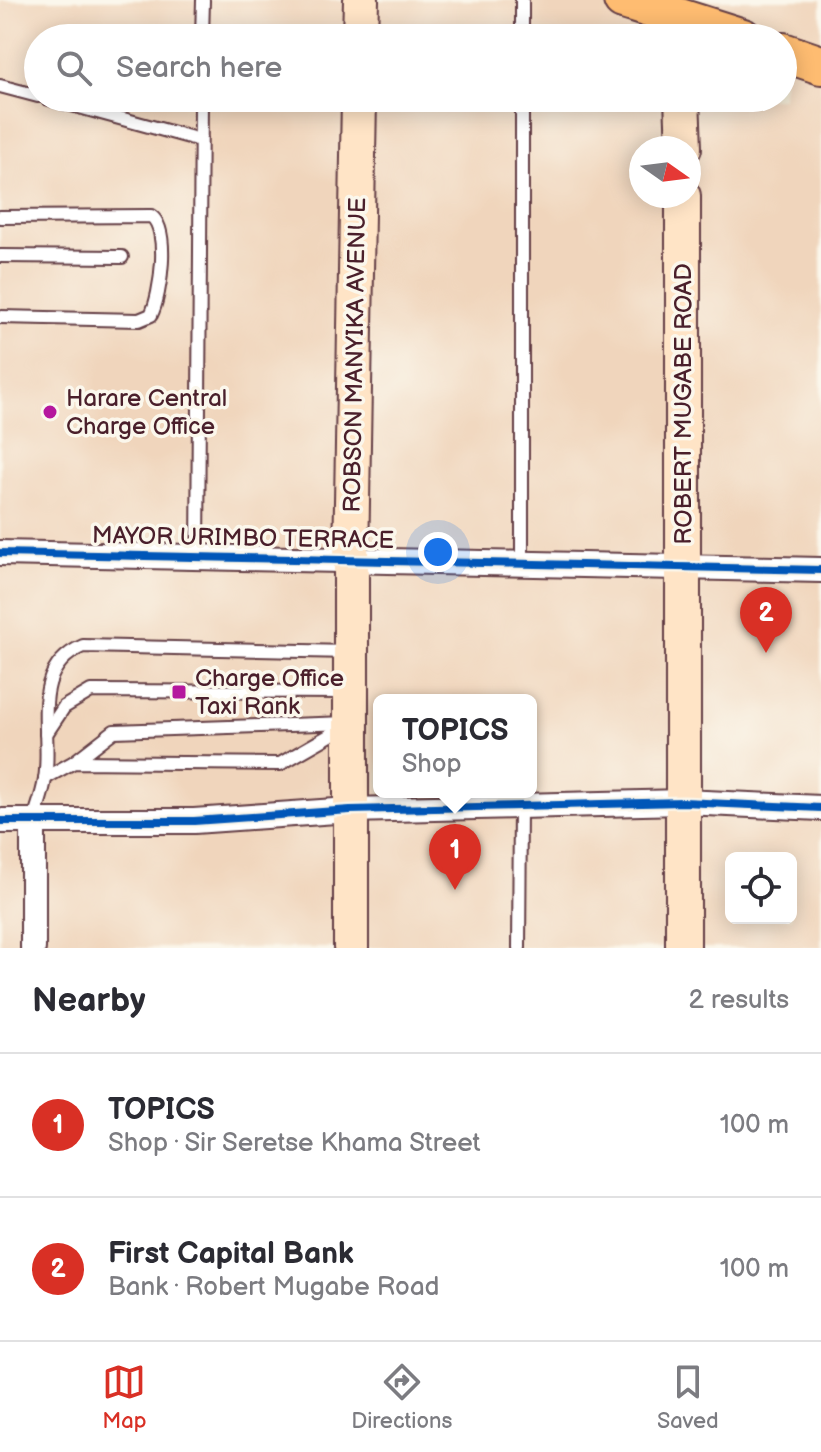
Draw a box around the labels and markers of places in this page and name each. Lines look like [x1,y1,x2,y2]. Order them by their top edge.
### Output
place label: Harare Central Charge Office [66,384,227,441]
marker: Harare Central Charge Office [41,403,59,421]
pin: 2 [740,587,792,653]
place label: Charge Office Taxi Rank [195,664,344,721]
marker: Charge Office Taxi Rank [170,683,188,701]
pin: 1 [429,824,481,890]

